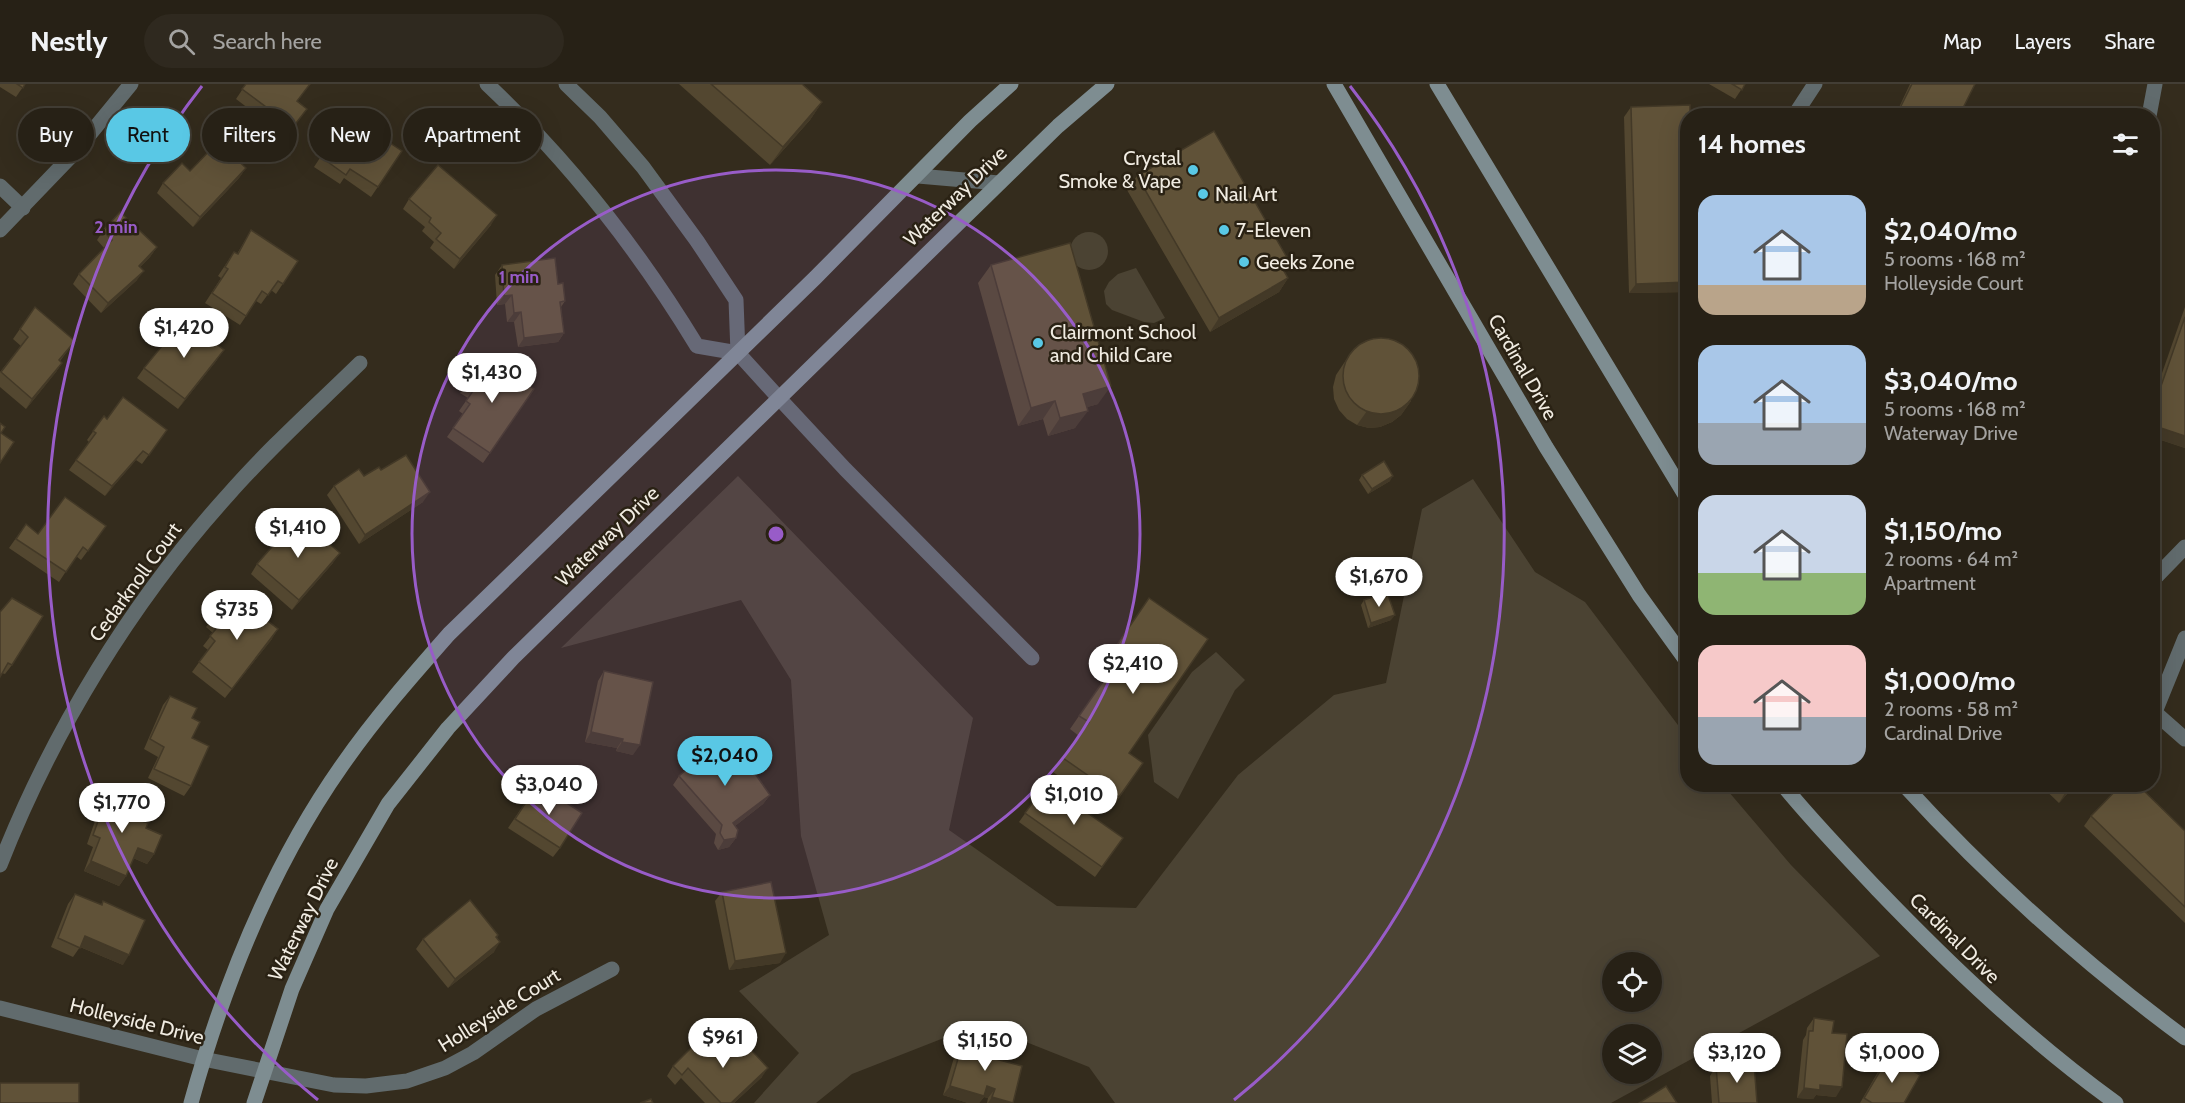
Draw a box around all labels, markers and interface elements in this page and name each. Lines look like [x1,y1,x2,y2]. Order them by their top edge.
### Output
search box [144,14,564,68]
text: Nestly [30,24,108,58]
icon: search [165,25,198,58]
text: Search here [213,28,322,55]
text: Map [1943,29,1982,54]
text: Layers [2015,29,2071,54]
text: Share [2104,29,2155,54]
chip: Buy [18,108,94,162]
chip: Rent [106,108,190,162]
chip: Filters [202,108,297,162]
chip: New [309,108,391,162]
chip: Apartment [403,108,542,162]
text: 14 homes [1698,128,1806,160]
icon: filters [2109,128,2142,161]
street label: Waterway Drive [899,141,1011,251]
place label: Crystal Smoke & Vape [1059,146,1181,193]
marker: Crystal Smoke & Vape [1186,163,1200,177]
place label: Nail Art [1215,182,1278,206]
marker: Nail Art [1196,187,1210,201]
text: $2,040/mo [1884,215,2017,247]
text: 2 min [94,216,138,238]
place label: 7-Eleven [1236,218,1311,242]
icon: home [1746,219,1818,291]
marker: 7-Eleven [1217,223,1231,237]
text: 5 rooms · 168 m² [1884,247,2026,271]
place label: Geeks Zone [1256,250,1354,274]
marker: Geeks Zone [1237,255,1251,269]
text: 1 min [499,266,539,288]
text: Holleyside Court [1884,271,2023,295]
pin: $1,420 [135,308,233,359]
street label: Cardinal Drive [1483,310,1563,424]
text: $1,420 [154,315,214,339]
place label: Clairmont School and Child Care [1050,320,1197,367]
marker: Clairmont School and Child Care [1031,336,1045,350]
pin: $1,430 [443,353,541,404]
text: $1,430 [462,360,522,384]
text: $3,040/mo [1884,365,2017,397]
icon: home [1746,369,1818,441]
text: 5 rooms · 168 m² [1884,397,2026,421]
text: Waterway Drive [1884,421,2018,445]
street label: Waterway Drive [551,481,663,591]
pin: $1,410 [249,508,347,559]
text: $1,410 [269,515,327,539]
text: $1,150/mo [1884,515,2002,547]
street label: Cedarknoll Court [84,518,186,646]
icon: home [1746,519,1818,591]
centre of rings [766,524,786,544]
text: 2 rooms · 64 m² [1884,547,2018,571]
pin: $1,670 [1330,557,1428,608]
text: $1,670 [1350,564,1409,588]
text: Apartment [1884,571,1976,595]
pin: $735 [201,590,273,641]
text: $735 [215,597,259,621]
pin: $2,410 [1084,644,1182,695]
text: $2,410 [1103,651,1163,675]
text: $1,000/mo [1884,665,2015,697]
icon: home [1746,669,1818,741]
text: 2 rooms · 58 m² [1884,697,2018,721]
text: Cardinal Drive [1884,721,2002,745]
pin: $2,040 [676,736,774,787]
text: $2,040 [691,743,759,767]
pin: $3,040 [500,765,598,816]
text: $3,040 [515,772,583,796]
pin: $1,010 [1025,775,1123,826]
text: $1,010 [1044,782,1104,806]
pin: $1,770 [73,783,171,834]
text: $1,770 [93,790,151,814]
street label: Waterway Drive [263,854,343,984]
street label: Cardinal Drive [1905,888,2005,988]
map controls [1602,952,1662,1084]
button: locate [1602,952,1662,1012]
street label: Holleyside Court [434,963,565,1057]
street label: Holleyside Drive [67,993,207,1049]
pin: $961 [687,1018,759,1069]
pin: $1,150 [936,1021,1034,1072]
button: layers [1602,1024,1662,1084]
text: $961 [702,1025,744,1049]
text: $1,150 [957,1028,1013,1052]
pin: $3,120 [1688,1033,1786,1084]
pin: $1,000 [1843,1033,1941,1084]
text: $3,120 [1708,1040,1766,1064]
text: $1,000 [1859,1040,1925,1064]

